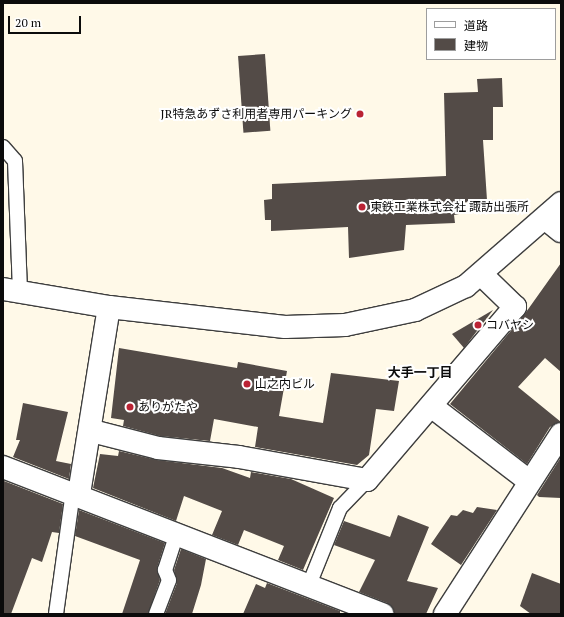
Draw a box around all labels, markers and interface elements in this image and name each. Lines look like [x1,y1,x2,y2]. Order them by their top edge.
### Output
scale bar [10,8,83,34]
legend [426,8,556,60]
text: 20 m [15,15,41,30]
text: 道路 [464,18,488,33]
text: 建物 [464,38,488,53]
place label: JR特急あずさ利用者専用パーキング [160,107,352,121]
marker: JR特急あずさ利用者専用パーキング [355,109,365,119]
place label: 東鉄工業株式会社 諏訪出張所 [370,200,529,214]
marker: 東鉄工業株式会社 諏訪出張所 [357,202,367,212]
place label: コバヤシ [486,318,534,332]
marker: コバヤシ [473,320,483,330]
district label: 大手一丁目 [388,364,452,380]
place label: 山之内ビル [255,377,315,391]
marker: 山之内ビル [242,379,252,389]
place label: ありがたや [138,400,198,414]
marker: ありがたや [125,402,135,412]

